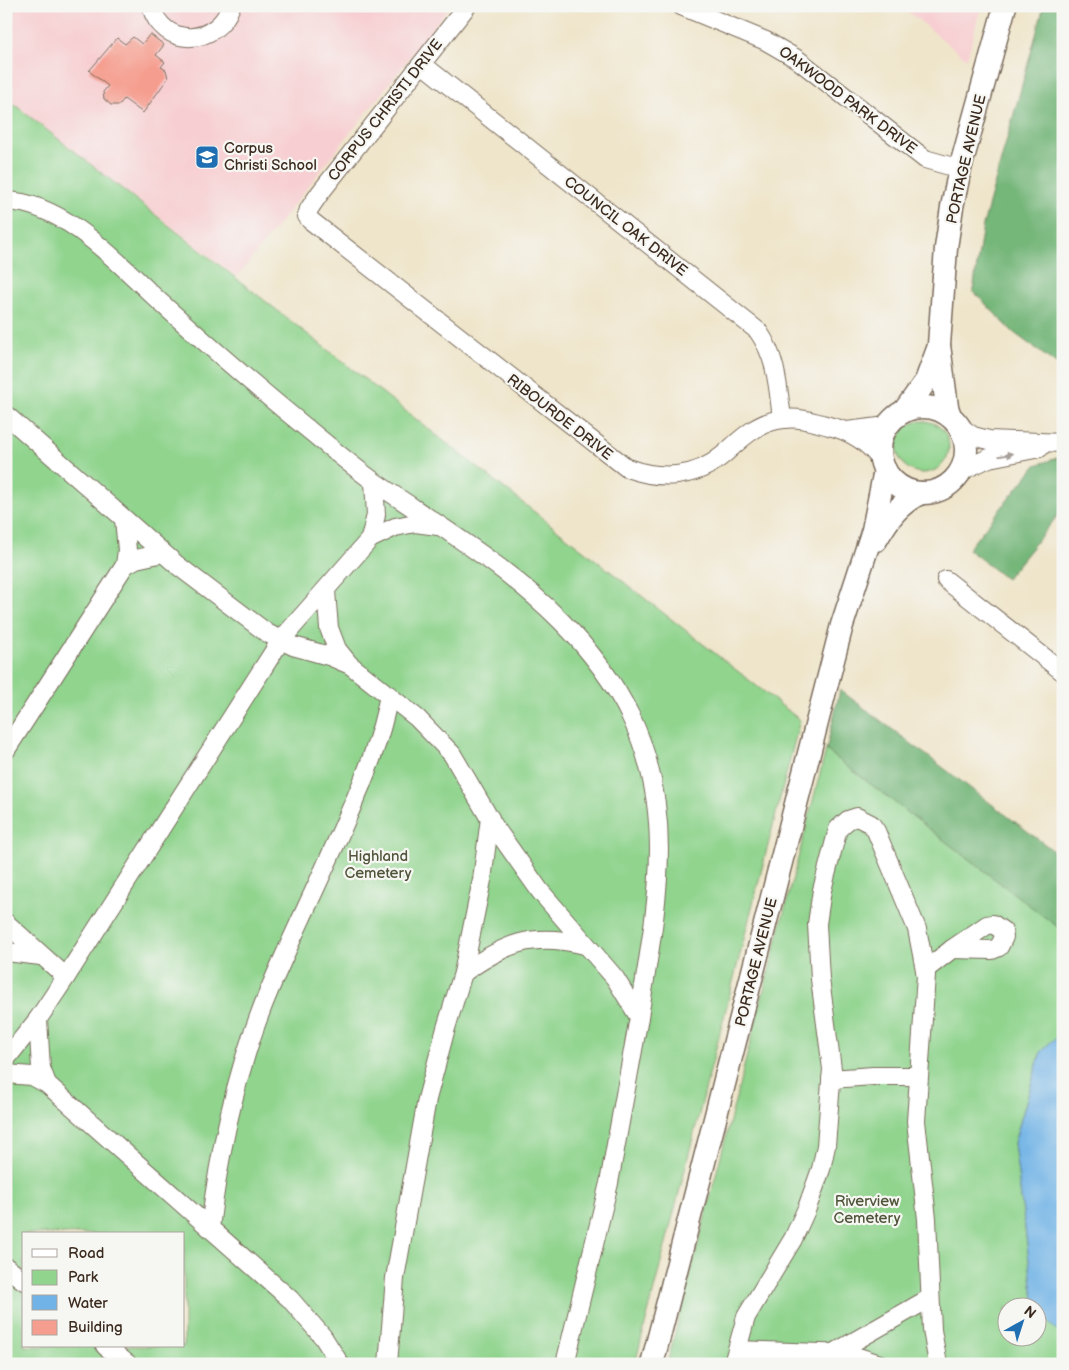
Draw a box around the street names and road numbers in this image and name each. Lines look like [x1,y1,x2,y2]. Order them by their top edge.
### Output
street label: CORPUS CHRISTI DRIVE [324,35,447,185]
street label: OAKWOOD PARK DRIVE [775,42,921,159]
street label: PORTAGE AVENUE [942,92,991,226]
street label: COUNCIL OAK DRIVE [560,172,691,281]
street label: RIBOURDE DRIVE [503,370,616,465]
street label: PORTAGE AVENUE [731,896,782,1029]

